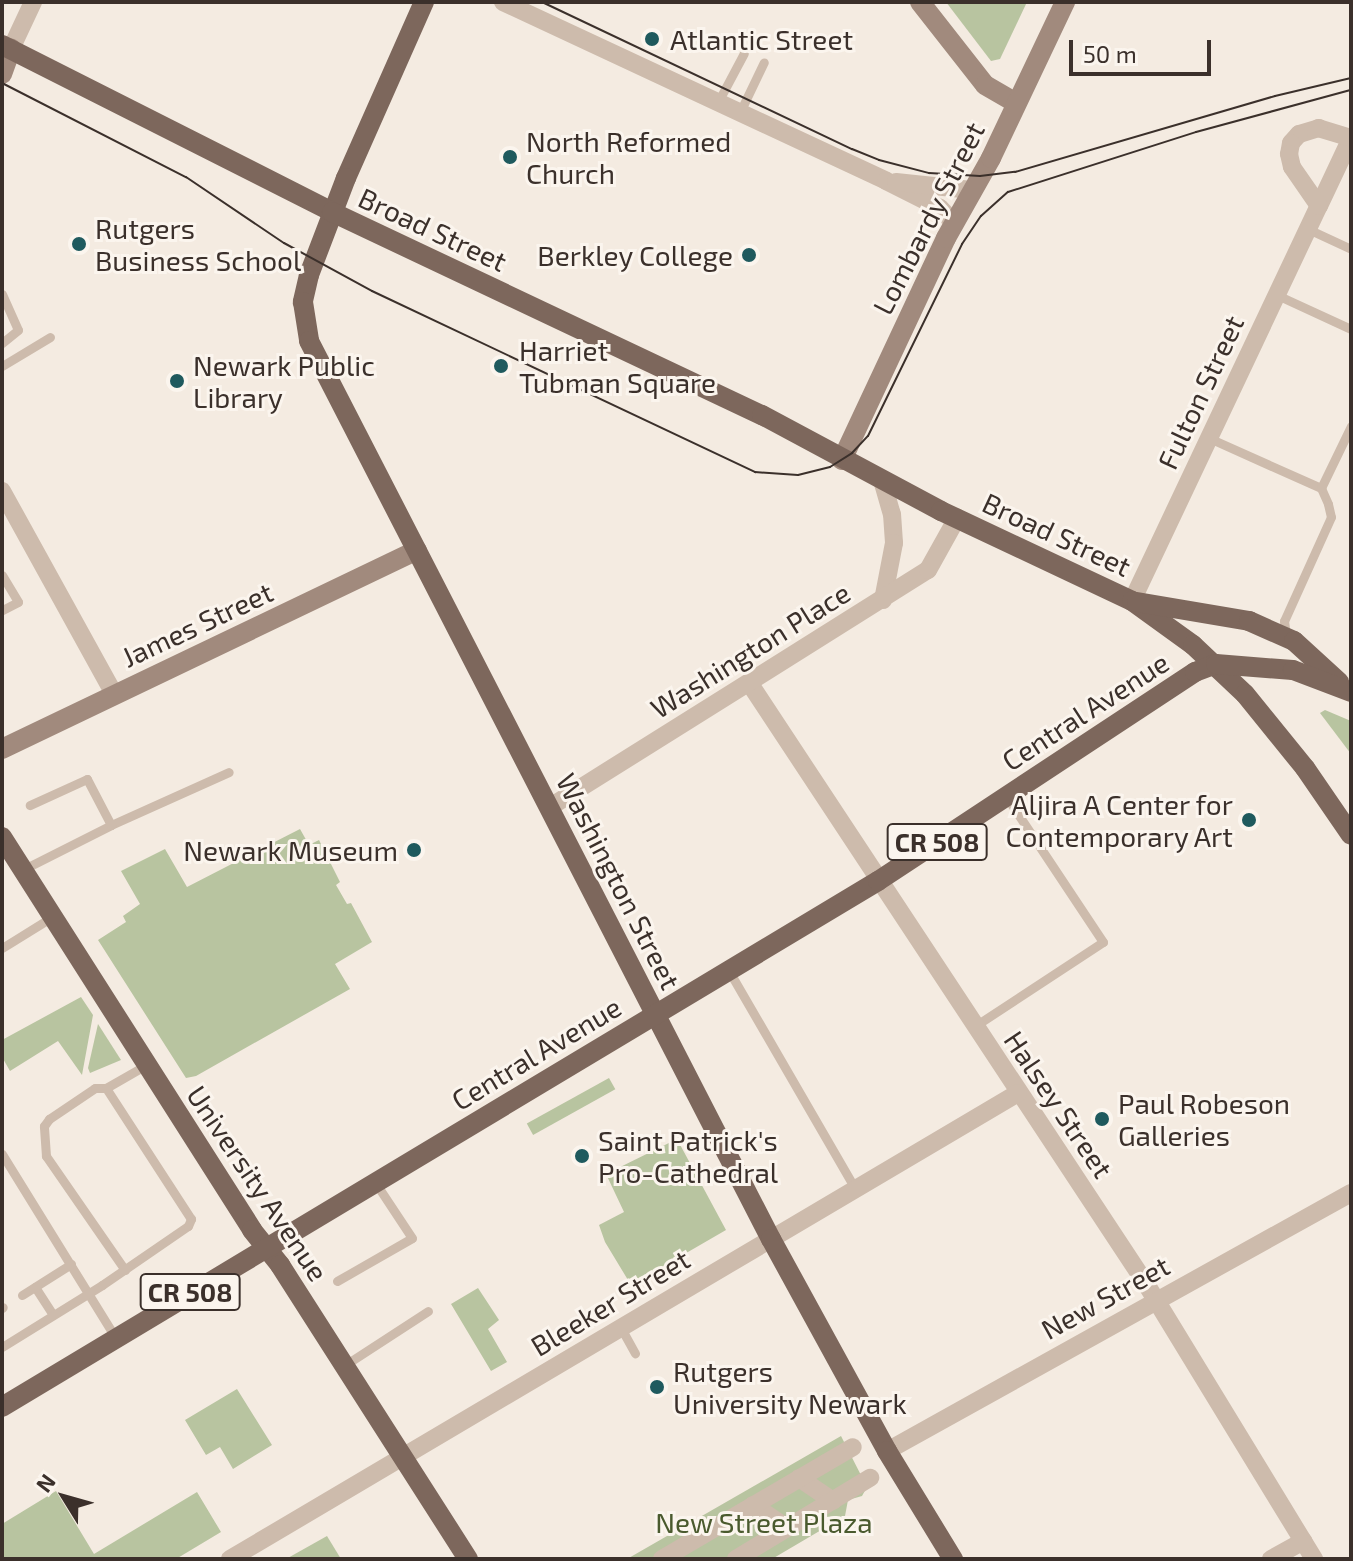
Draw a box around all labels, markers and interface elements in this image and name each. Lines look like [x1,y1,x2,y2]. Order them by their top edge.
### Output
place label: Atlantic Street [670,22,853,56]
scale bar [1073,24,1215,74]
marker: Atlantic Street [641,28,663,50]
text: 50 m [1083,39,1137,68]
street label: Lombardy Street [865,116,991,320]
place label: North Reformed Church [526,124,731,190]
marker: North Reformed Church [501,148,519,166]
street label: Broad Street [354,180,512,278]
place label: Rutgers Business School [95,211,301,277]
marker: Rutgers Business School [70,235,88,253]
place label: Berkley College [537,238,733,272]
marker: Berkley College [740,246,758,264]
street label: Fulton Street [1150,310,1250,474]
place label: Harriet Tubman Square [519,333,716,399]
place label: Newark Public Library [193,348,375,414]
marker: Harriet Tubman Square [490,355,512,377]
marker: Newark Public Library [168,372,186,390]
street label: Broad Street [978,485,1136,583]
street label: James Street [116,574,278,674]
street label: Washington Place [644,575,856,725]
street label: Central Avenue [995,644,1175,778]
street label: Washington Street [550,767,688,995]
place label: Aljira A Center for Contemporary Art [1004,787,1233,853]
marker: Aljira A Center for Contemporary Art [1240,811,1258,829]
road number: CR 508 [885,820,989,864]
place label: Newark Museum [183,833,398,867]
marker: Newark Museum [405,841,423,859]
street label: Central Avenue [445,989,627,1117]
street label: Halsey Street [997,1024,1121,1184]
street label: University Avenue [180,1078,336,1288]
place label: Paul Robeson Galleries [1118,1086,1291,1152]
marker: Paul Robeson Galleries [1093,1110,1111,1128]
place label: Saint Patrick's Pro-Cathedral [598,1123,778,1189]
marker: Saint Patrick's Pro-Cathedral [573,1147,591,1165]
street label: Bleeker Street [524,1241,696,1363]
street label: New Street [1035,1248,1175,1346]
road number: CR 508 [138,1270,242,1314]
place label: Rutgers University Newark [673,1354,907,1420]
marker: Rutgers University Newark [648,1378,666,1396]
north arrow [24,1457,104,1537]
text: N [30,1468,60,1497]
park label: New Street Plaza [655,1505,873,1539]

